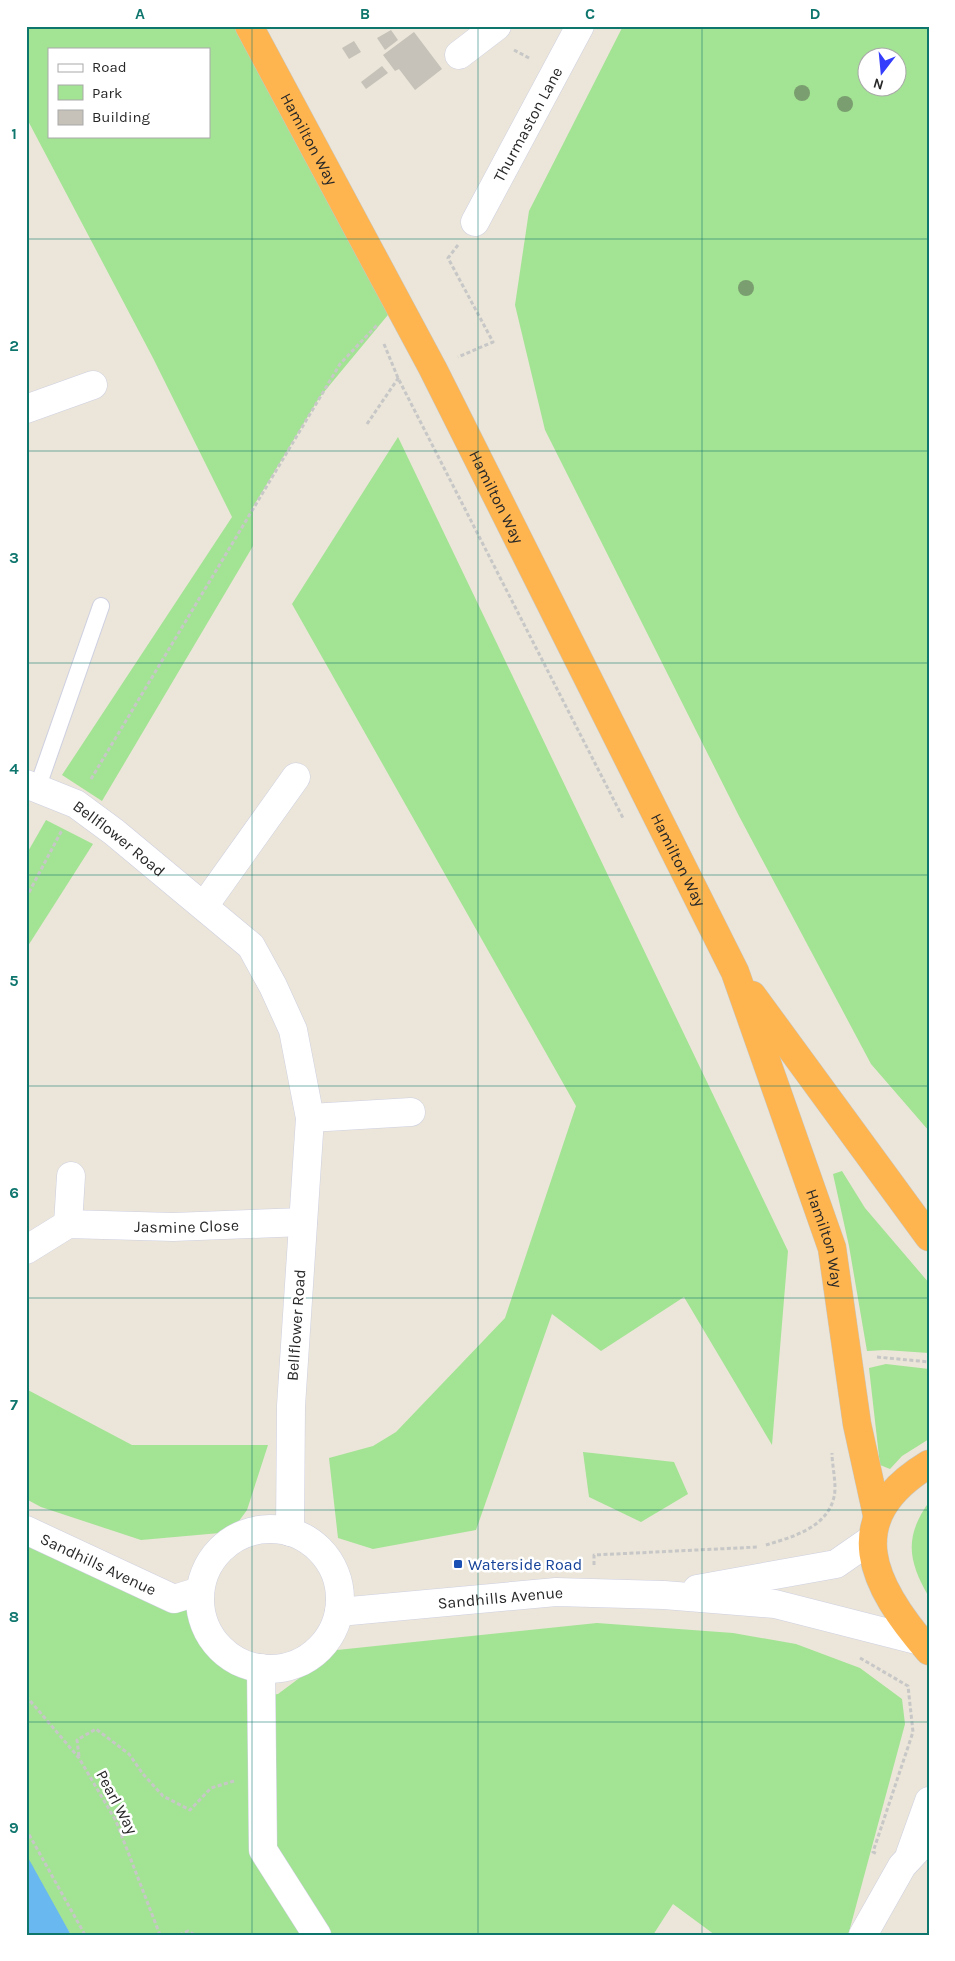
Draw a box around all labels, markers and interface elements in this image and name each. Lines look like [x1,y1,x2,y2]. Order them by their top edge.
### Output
text: A [135,4,145,23]
text: B [360,4,370,23]
text: C [585,4,595,23]
text: D [810,4,821,23]
legend [48,48,210,138]
north arrow [858,48,908,98]
text: Road [92,58,127,76]
street label: Thurmaston Lane [489,63,566,185]
text: N [871,74,886,94]
text: Park [92,84,122,102]
street label: Hamilton Way [277,89,342,189]
text: Building [92,108,150,126]
text: 1 [11,124,17,143]
text: 2 [9,336,19,355]
street label: Hamilton Way [466,447,529,547]
text: 3 [9,548,19,567]
text: 4 [9,759,19,778]
street label: Bellflower Road [70,796,169,880]
street label: Hamilton Way [647,810,710,910]
text: 5 [9,971,19,990]
text: 6 [9,1183,19,1202]
street label: Hamilton Way [802,1186,847,1289]
street label: Jasmine Close [134,1215,239,1236]
street label: Bellflower Road [283,1268,309,1382]
text: 7 [10,1395,18,1414]
street label: Sandhills Avenue [37,1529,160,1599]
place label: Waterside Road [468,1555,582,1574]
marker: Waterside Road [452,1558,464,1570]
street label: Sandhills Avenue [437,1582,563,1612]
text: 8 [9,1607,19,1626]
street label: Pearl Way [92,1767,142,1838]
text: 9 [9,1818,19,1837]

